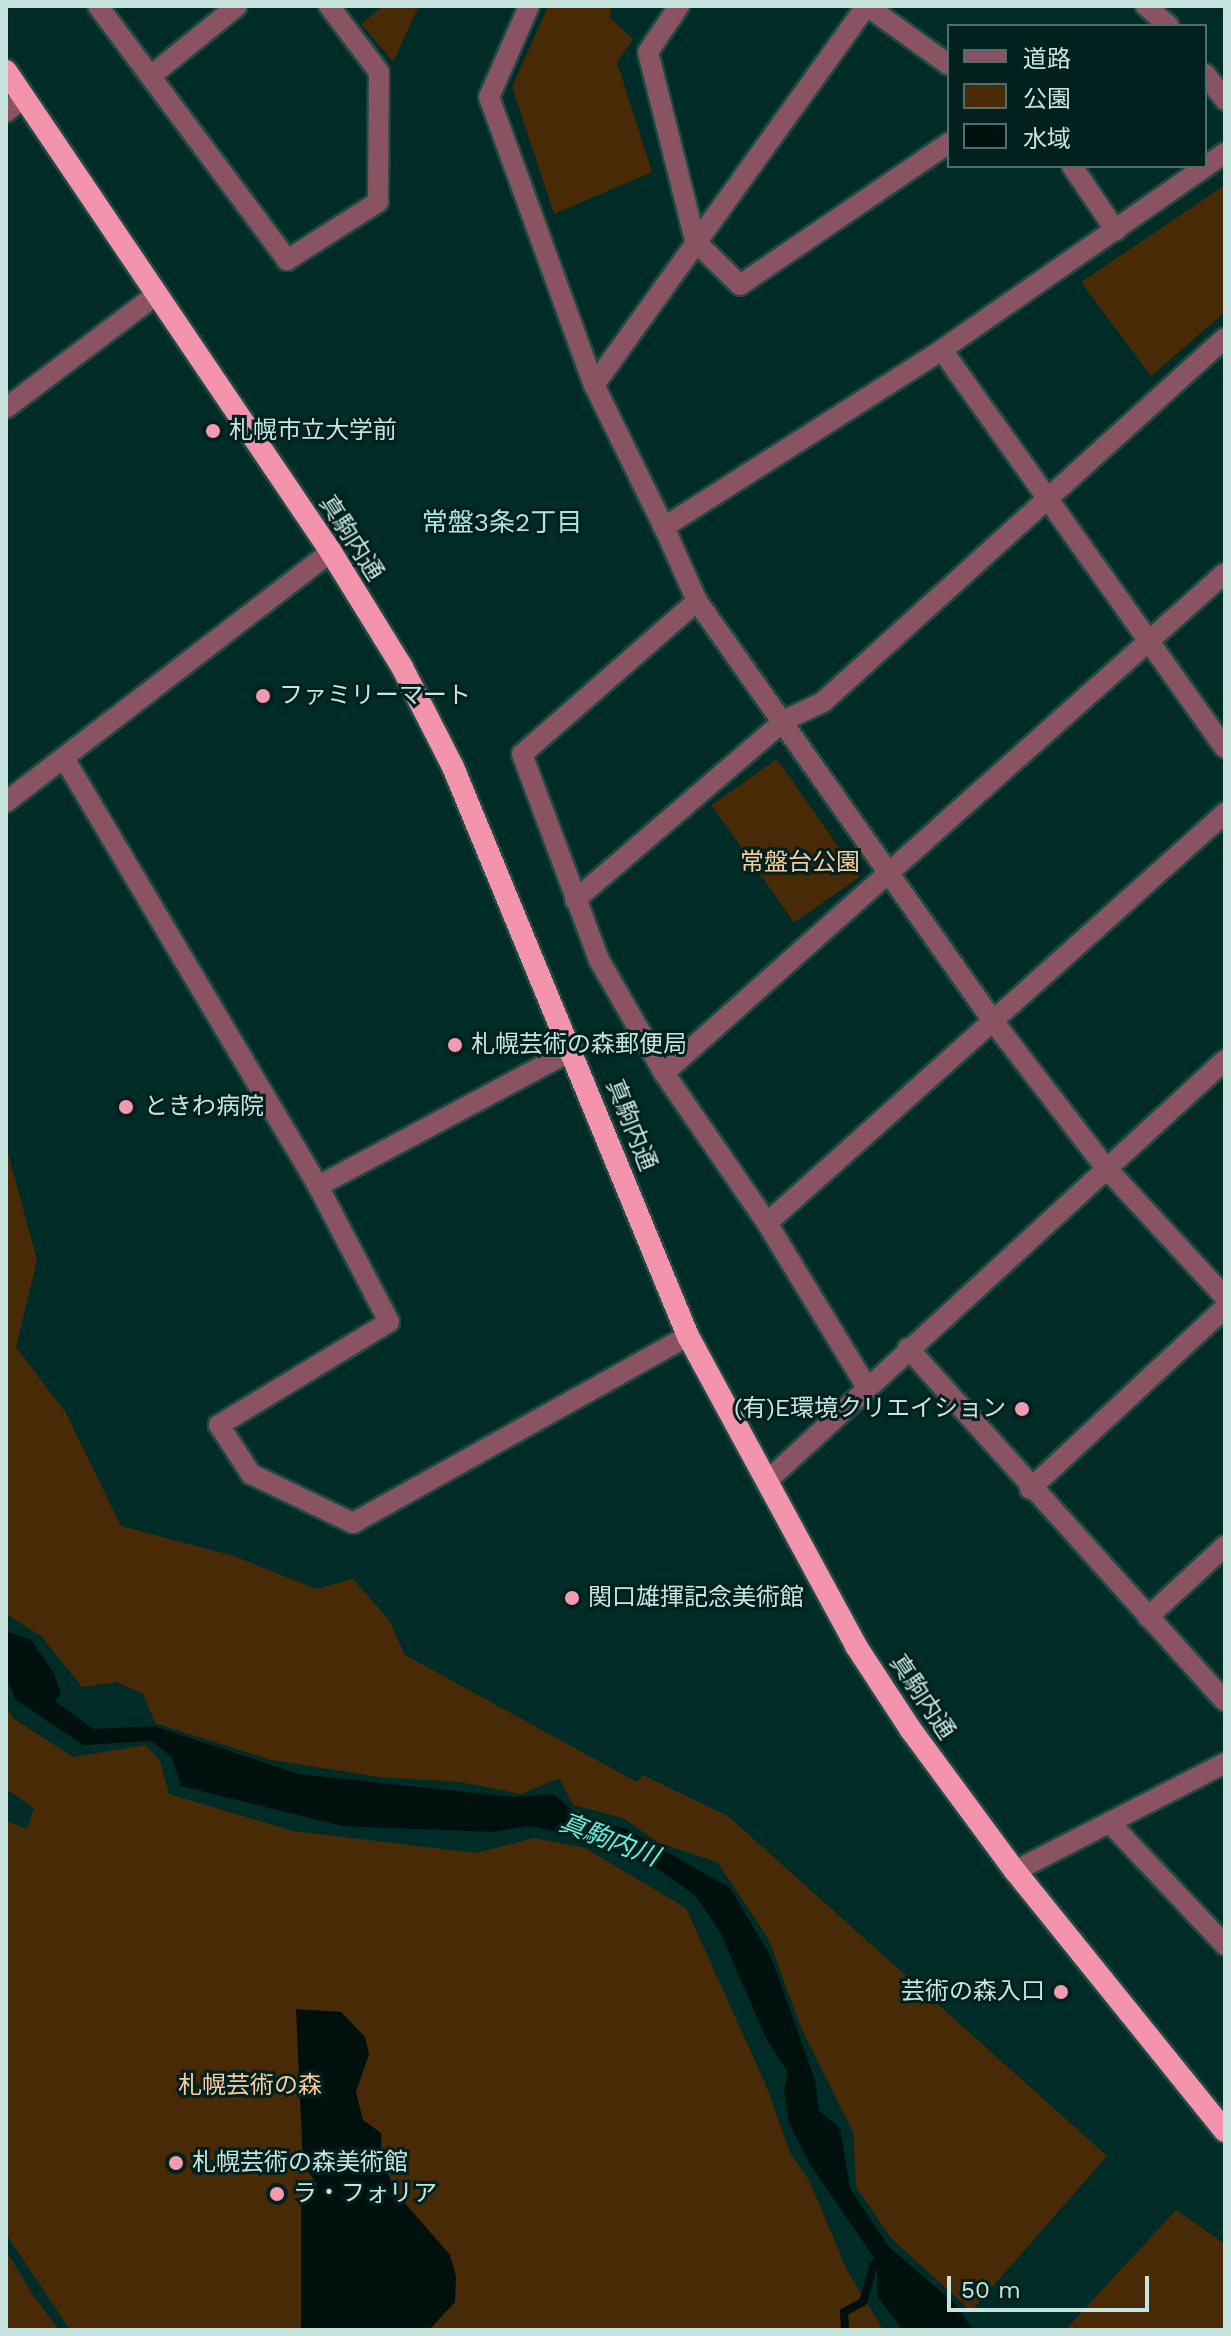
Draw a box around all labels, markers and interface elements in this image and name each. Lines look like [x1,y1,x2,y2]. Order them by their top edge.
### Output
legend [947,24,1207,168]
text: 道路 [1023,45,1071,73]
text: 公園 [1023,85,1071,113]
text: 水域 [1023,125,1071,153]
place label: 札幌市立大学前 [229,417,397,445]
marker: 札幌市立大学前 [204,422,222,440]
street label: 真駒内通 [313,490,389,586]
district label: 常盤3条2丁目 [422,507,582,539]
place label: ファミリーマート [279,682,471,710]
marker: ファミリーマート [254,687,272,705]
park label: 常盤台公園 [740,849,860,877]
place label: 札幌芸術の森郵便局 [471,1031,687,1059]
marker: 札幌芸術の森郵便局 [446,1036,464,1054]
street label: 真駒内通 [600,1075,662,1175]
place label: ときわ病院 [144,1093,264,1121]
marker: ときわ病院 [115,1096,137,1118]
place label: (有)E環境クリエイション [734,1395,1006,1423]
marker: (有)E環境クリエイション [1013,1400,1031,1418]
place label: 関口雄揮記念美術館 [588,1584,804,1612]
marker: 関口雄揮記念美術館 [563,1589,581,1607]
street label: 真駒内通 [883,1649,961,1745]
water label: 真駒内川 [555,1807,663,1873]
place label: 芸術の森入口 [901,1978,1045,2006]
marker: 芸術の森入口 [1052,1983,1070,2001]
park label: 札幌芸術の森 [178,2072,322,2100]
place label: 札幌芸術の森美術館 [192,2149,408,2177]
marker: 札幌芸術の森美術館 [167,2154,185,2172]
place label: ラ・フォリア [293,2180,437,2208]
marker: ラ・フォリア [268,2185,286,2203]
scale bar [951,2260,1153,2310]
text: 50 m [961,2276,1021,2304]

